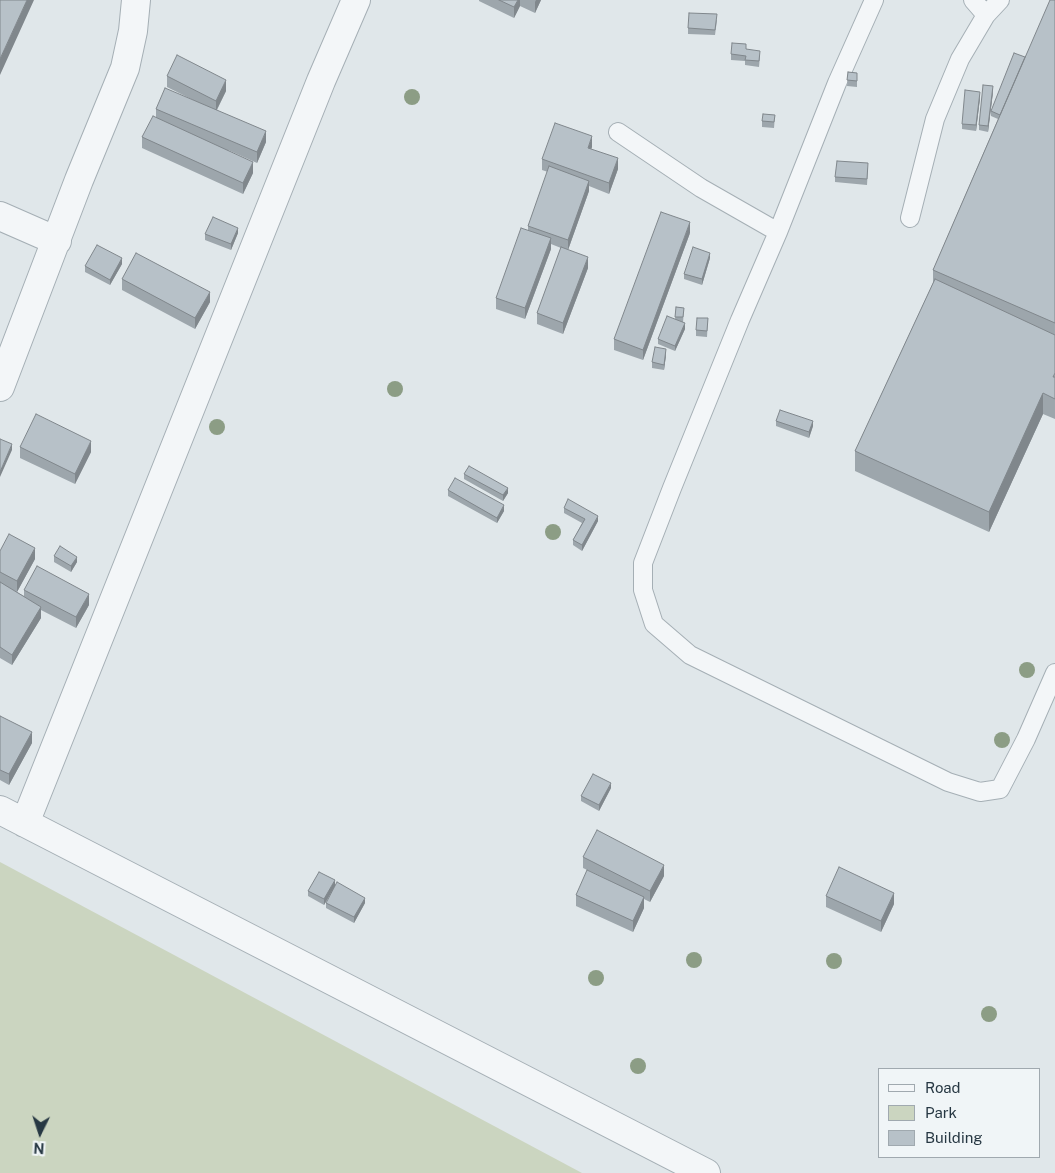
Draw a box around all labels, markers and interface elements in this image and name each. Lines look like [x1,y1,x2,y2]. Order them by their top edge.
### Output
legend [878,1068,1040,1158]
text: Road [925,1079,961,1096]
text: Park [925,1104,957,1121]
north arrow [15,1108,65,1158]
text: Building [925,1129,983,1146]
text: N [33,1140,45,1156]

